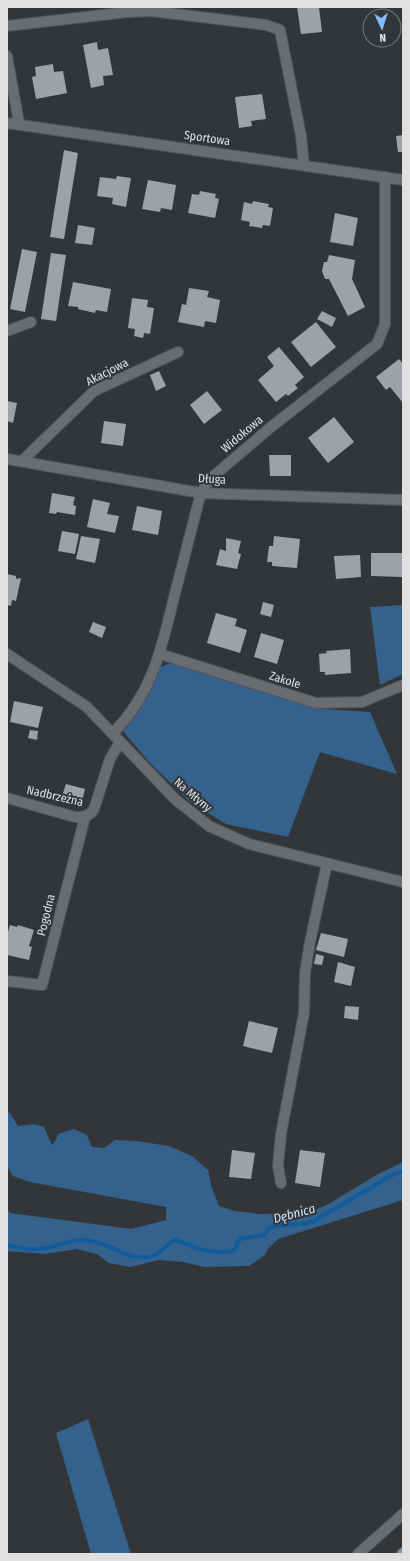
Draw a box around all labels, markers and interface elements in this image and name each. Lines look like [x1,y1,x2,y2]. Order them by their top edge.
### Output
north arrow [362,8,402,48]
text: N [379,31,386,44]
street label: Sportowa [183,128,231,148]
street label: Akacjowa [83,355,131,389]
street label: Widokowa [218,412,266,455]
street label: Długa [198,471,227,487]
street label: Zakole [268,669,303,691]
street label: Na Młyny [171,775,215,815]
street label: Nadbrzeżna [25,783,85,809]
street label: Pogodna [34,893,58,937]
water label: Dębnica [272,1201,317,1226]

